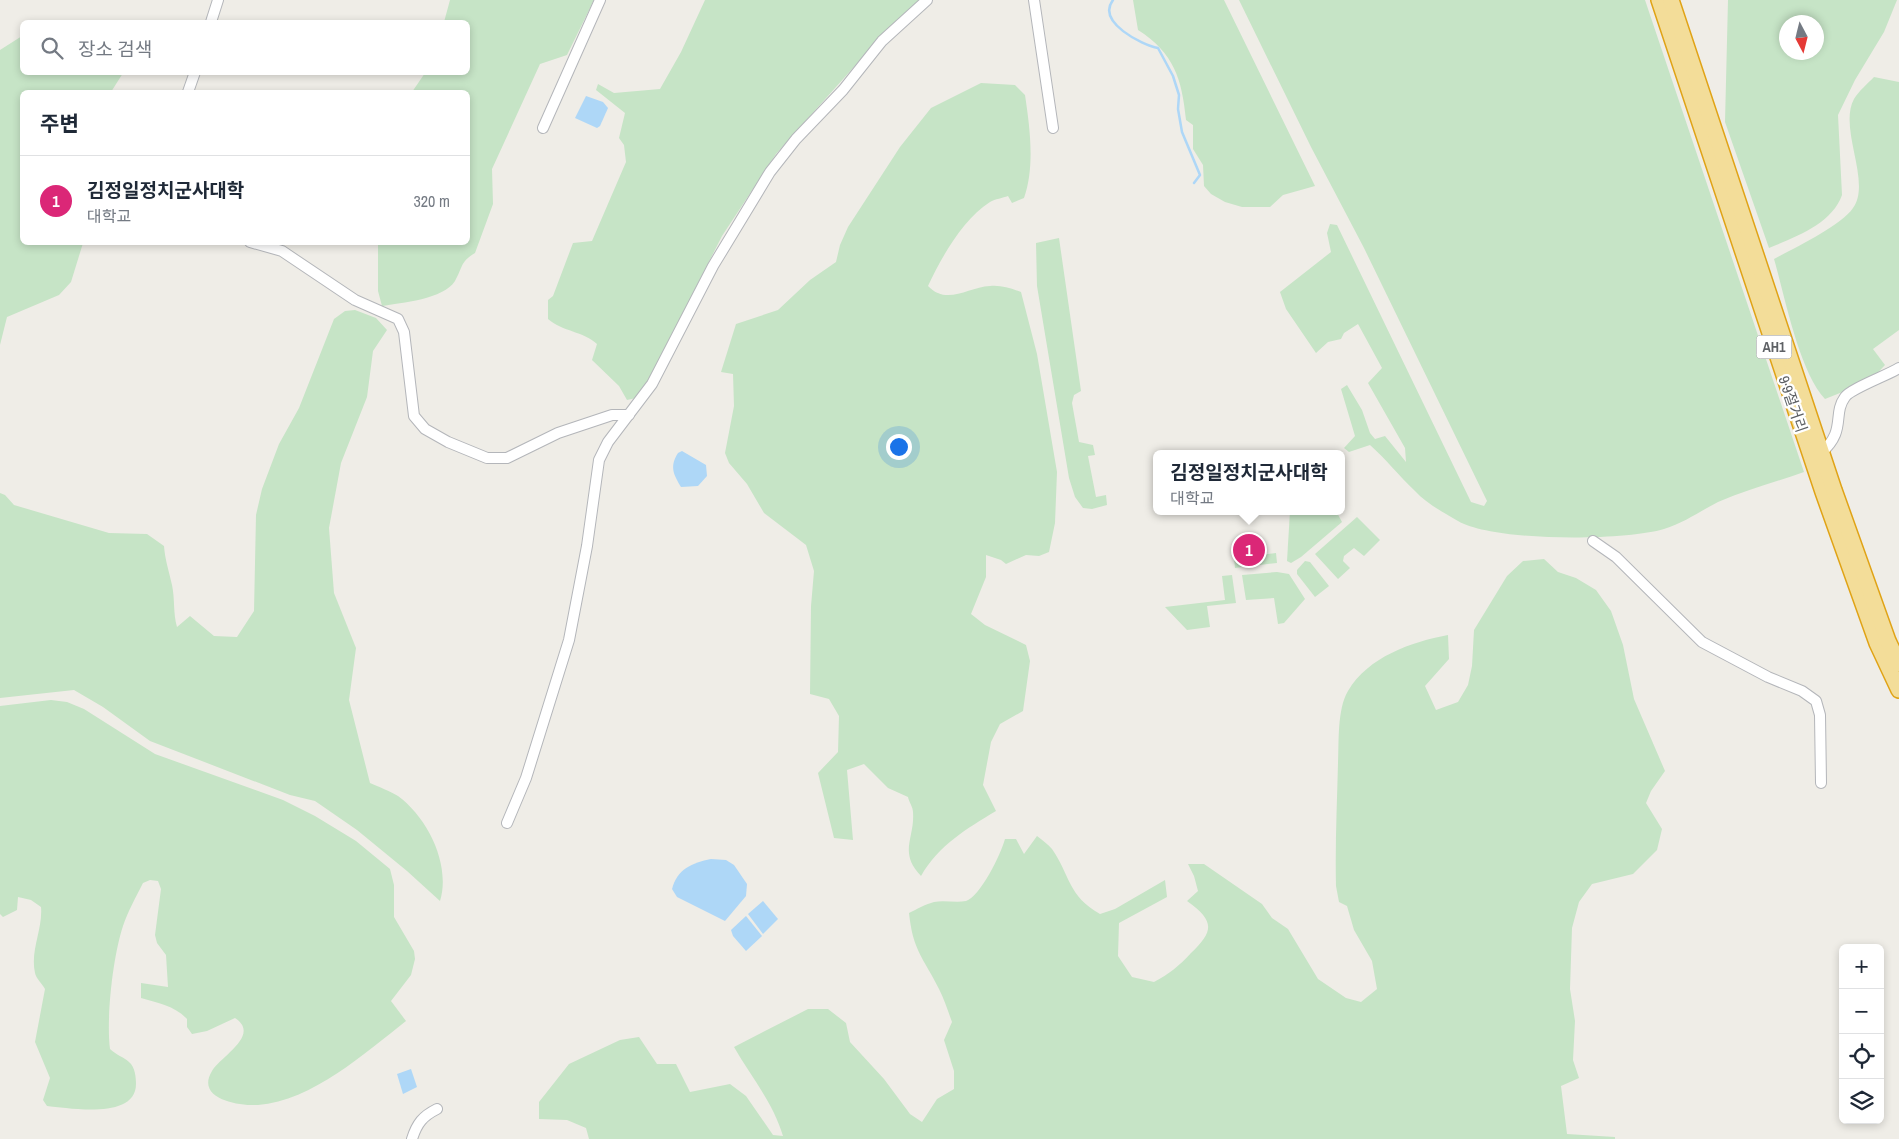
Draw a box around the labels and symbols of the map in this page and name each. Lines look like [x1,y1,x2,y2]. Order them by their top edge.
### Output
north arrow [1779,15,1824,60]
road number: AH1 [1756,336,1792,358]
street label: 9·9절거리 [1774,373,1812,435]
your location [886,434,912,460]
pin: 1 [1233,531,1265,569]

